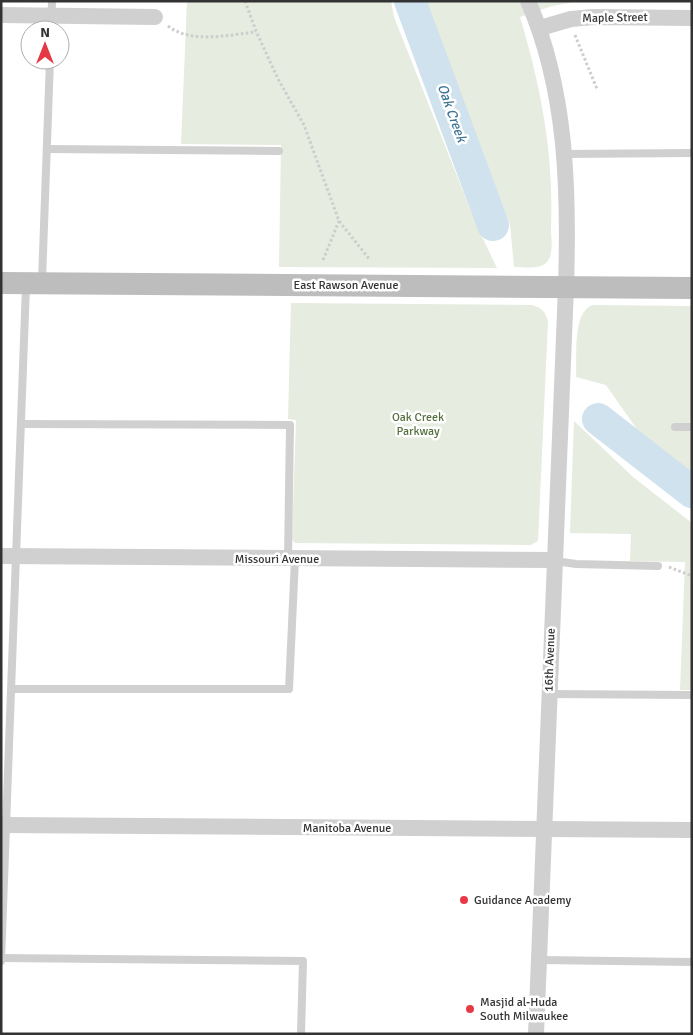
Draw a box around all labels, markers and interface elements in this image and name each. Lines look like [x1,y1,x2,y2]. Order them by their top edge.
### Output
street label: Maple Street [582,10,648,26]
north arrow [20,20,70,70]
text: N [40,24,50,41]
water label: Oak Creek [434,82,471,146]
street label: East Rawson Avenue [294,278,398,293]
park label: Oak Creek Parkway [392,410,444,439]
street label: Missouri Avenue [235,552,319,567]
street label: 16th Avenue [541,628,559,692]
street label: Manitoba Avenue [303,821,391,836]
place label: Guidance Academy [474,893,571,908]
marker: Guidance Academy [458,894,470,906]
place label: Masjid al-Huda South Milwaukee [480,995,568,1024]
marker: Masjid al-Huda South Milwaukee [464,1003,476,1015]

